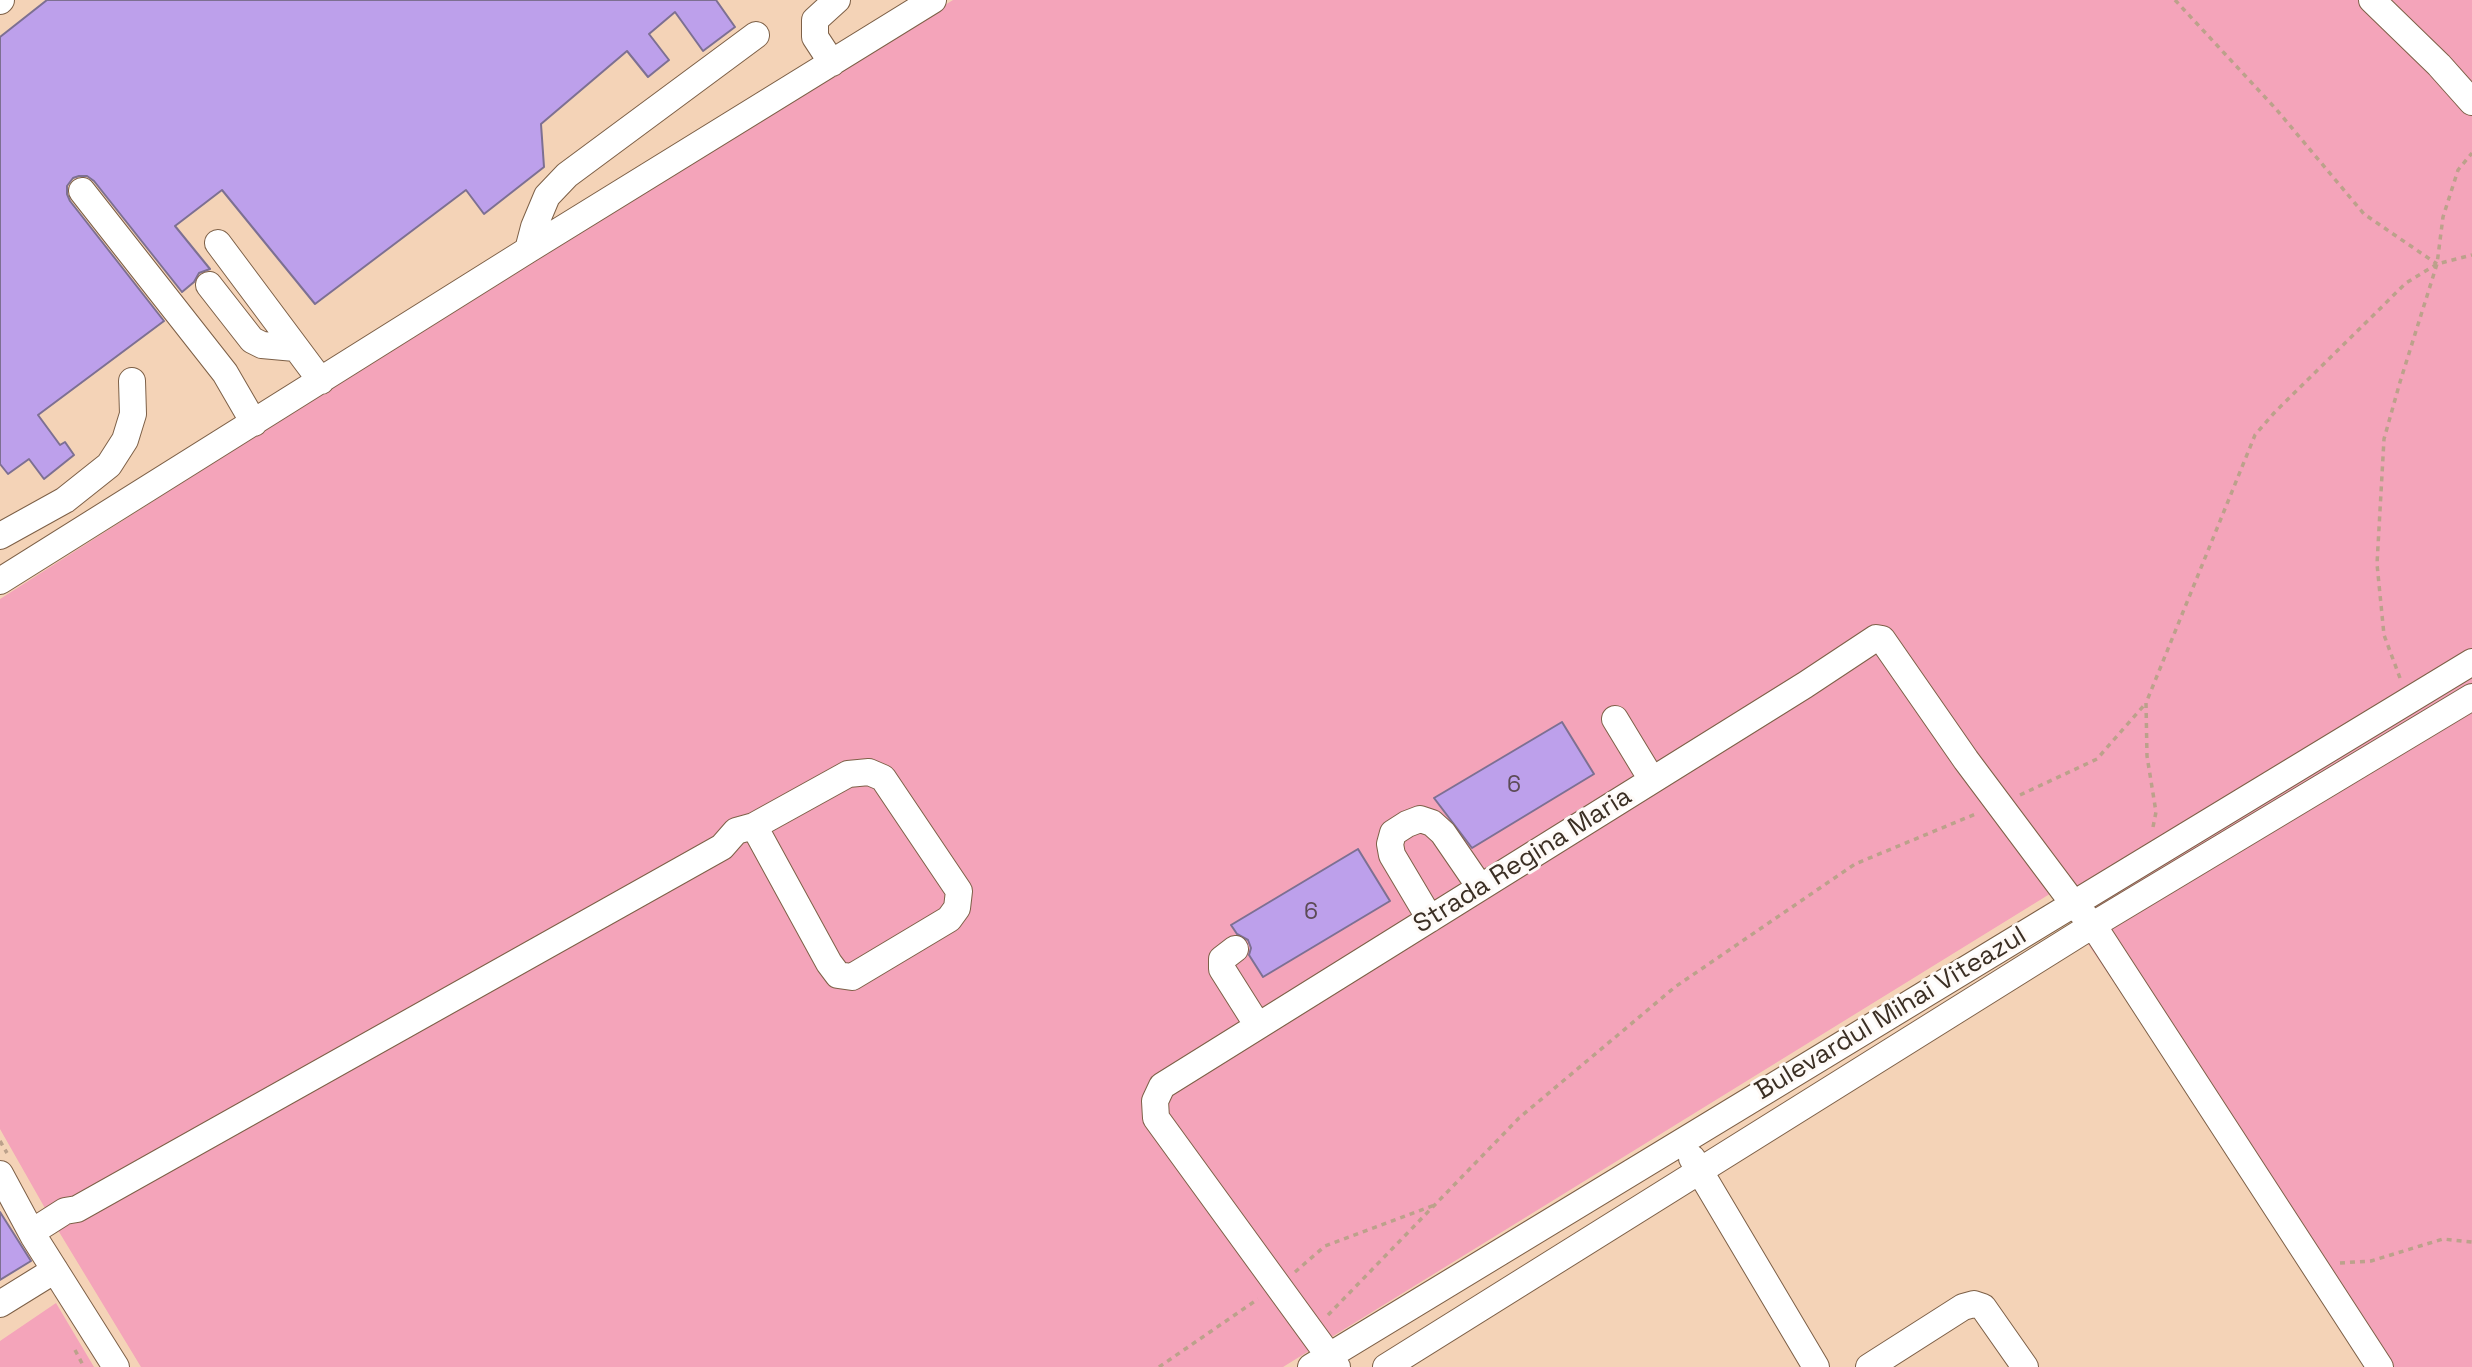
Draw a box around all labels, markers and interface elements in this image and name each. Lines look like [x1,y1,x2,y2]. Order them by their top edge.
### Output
house number: 6 [1507,772,1521,800]
street label: Strada Regina Maria [1408,781,1638,941]
house number: 6 [1304,899,1318,927]
street label: Bulevardul Mihai Viteazul [1750,921,2032,1107]

